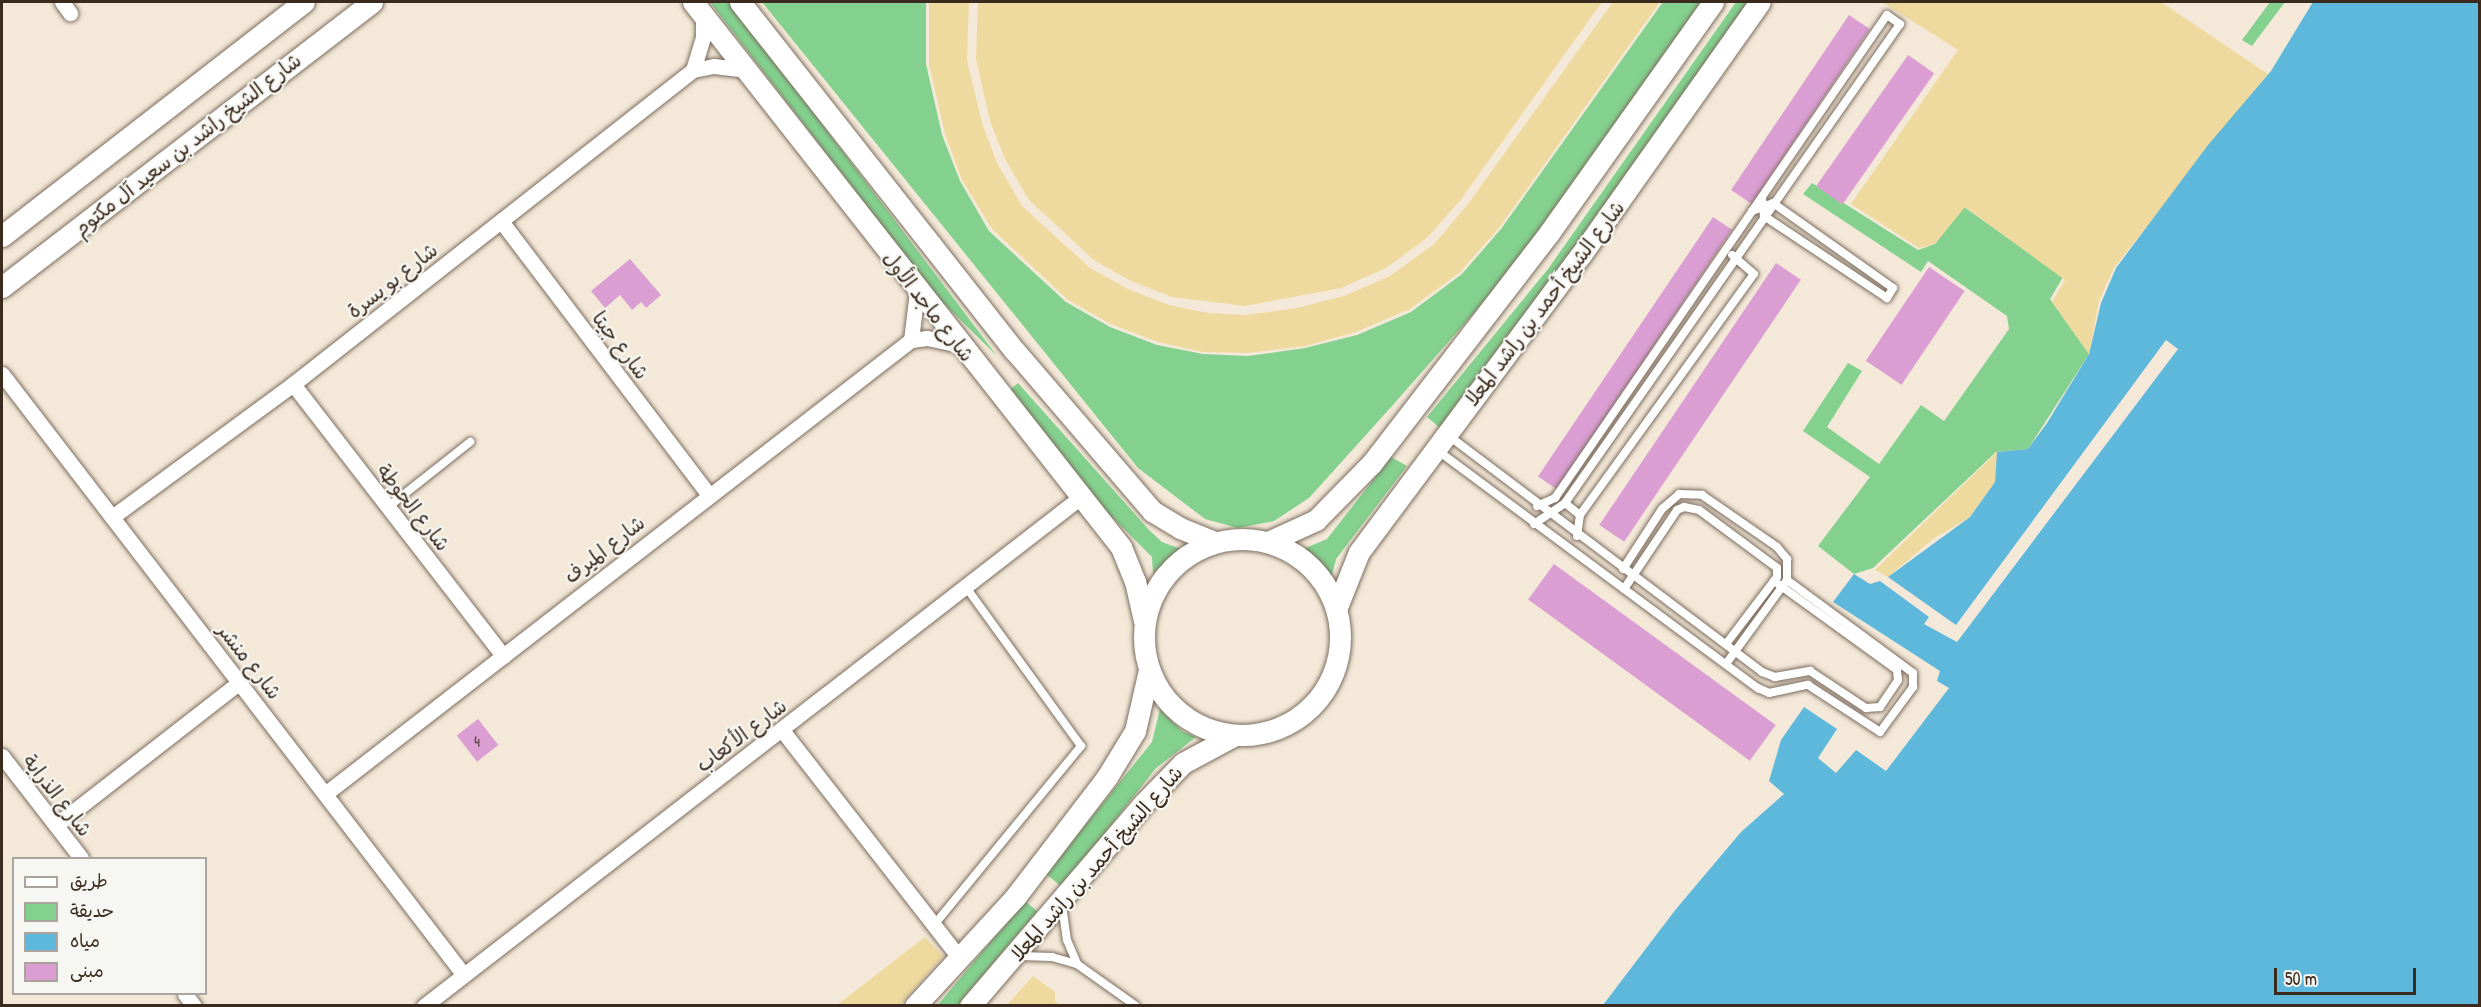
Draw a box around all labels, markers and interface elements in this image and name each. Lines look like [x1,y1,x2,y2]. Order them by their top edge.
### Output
street label: شارع الشيخ راشد بن سعيد آل مكتوم [68,48,306,240]
street label: شارع الشيخ أحمد بن راشد المعلا [1459,196,1629,410]
street label: شارع بو يسرة [342,237,442,323]
street label: شارع ماجد الأول [878,246,980,366]
street label: شارع جيتا [588,306,654,384]
street label: شارع الحوطة [373,459,455,555]
street label: شارع الميرف [559,510,649,588]
street label: شارع منشر [213,618,287,704]
street label: شارع الأكعاب [691,693,791,777]
house number: 4 [474,731,480,751]
street label: شارع الذراية [19,749,97,841]
street label: شارع الشيخ أحمد بن راشد المعلا [1005,761,1187,965]
legend [12,857,207,995]
text: طريق [70,868,108,893]
text: حديقة [70,898,114,923]
text: مياه [70,928,100,953]
scale bar [2277,956,2420,994]
text: مبنى [70,958,104,983]
text: 50 m [2285,966,2317,991]

